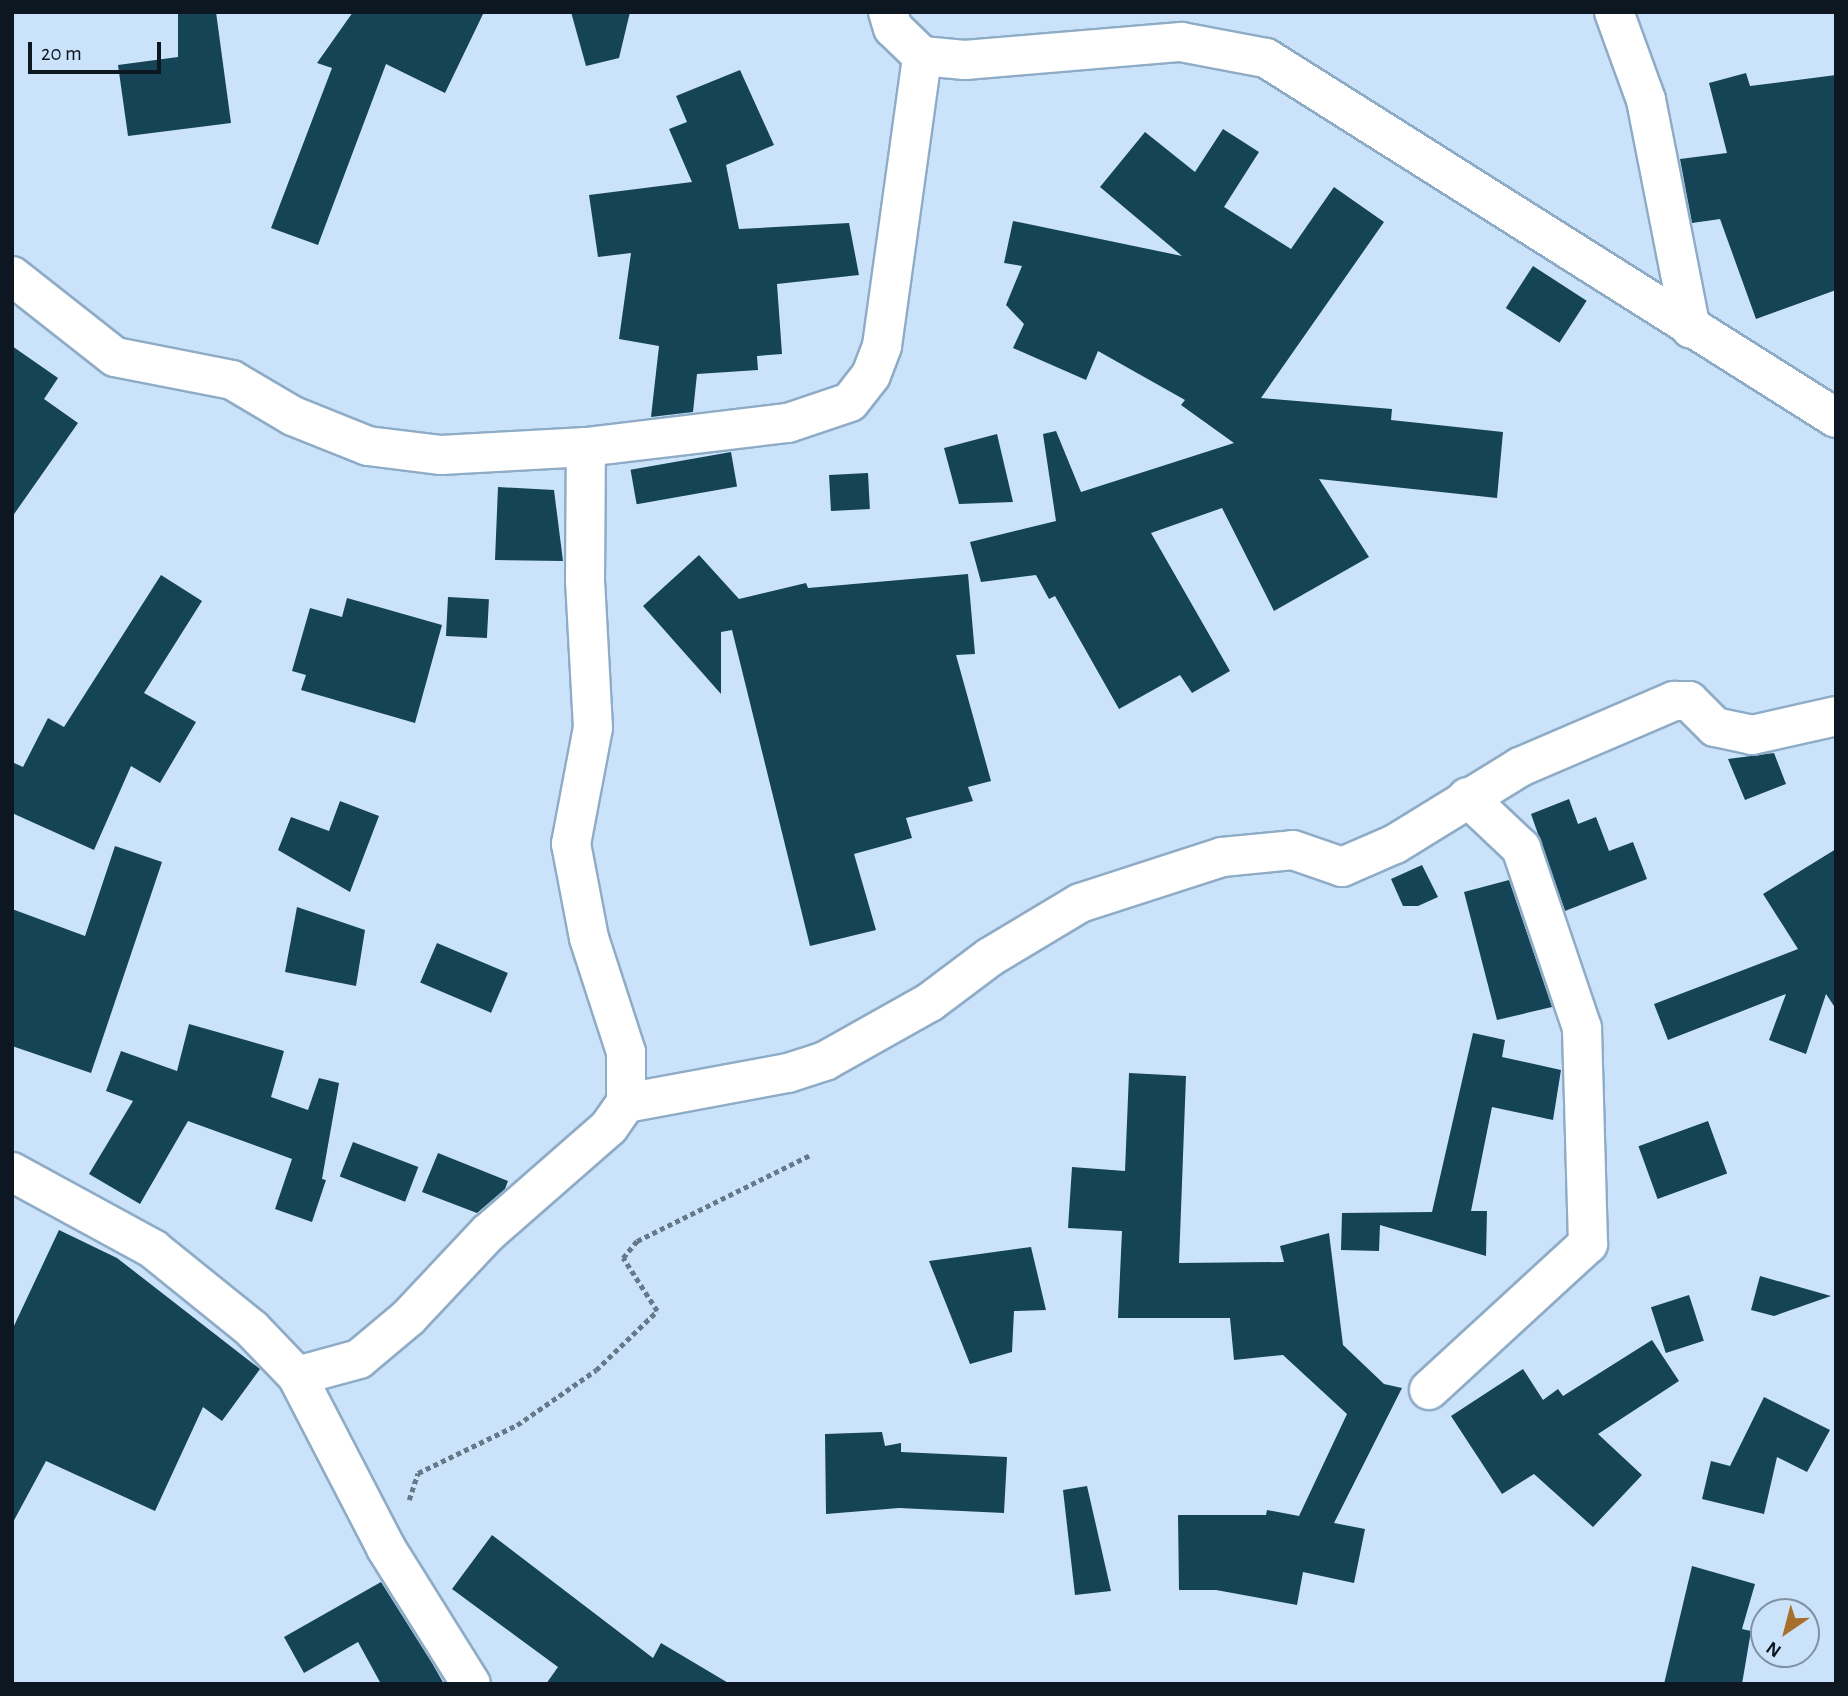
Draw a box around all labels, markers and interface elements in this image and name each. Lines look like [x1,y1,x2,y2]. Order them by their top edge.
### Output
scale bar [32,28,164,72]
text: 20 m [41,43,82,64]
north arrow [1750,1598,1820,1668]
text: N [1763,1637,1785,1661]

